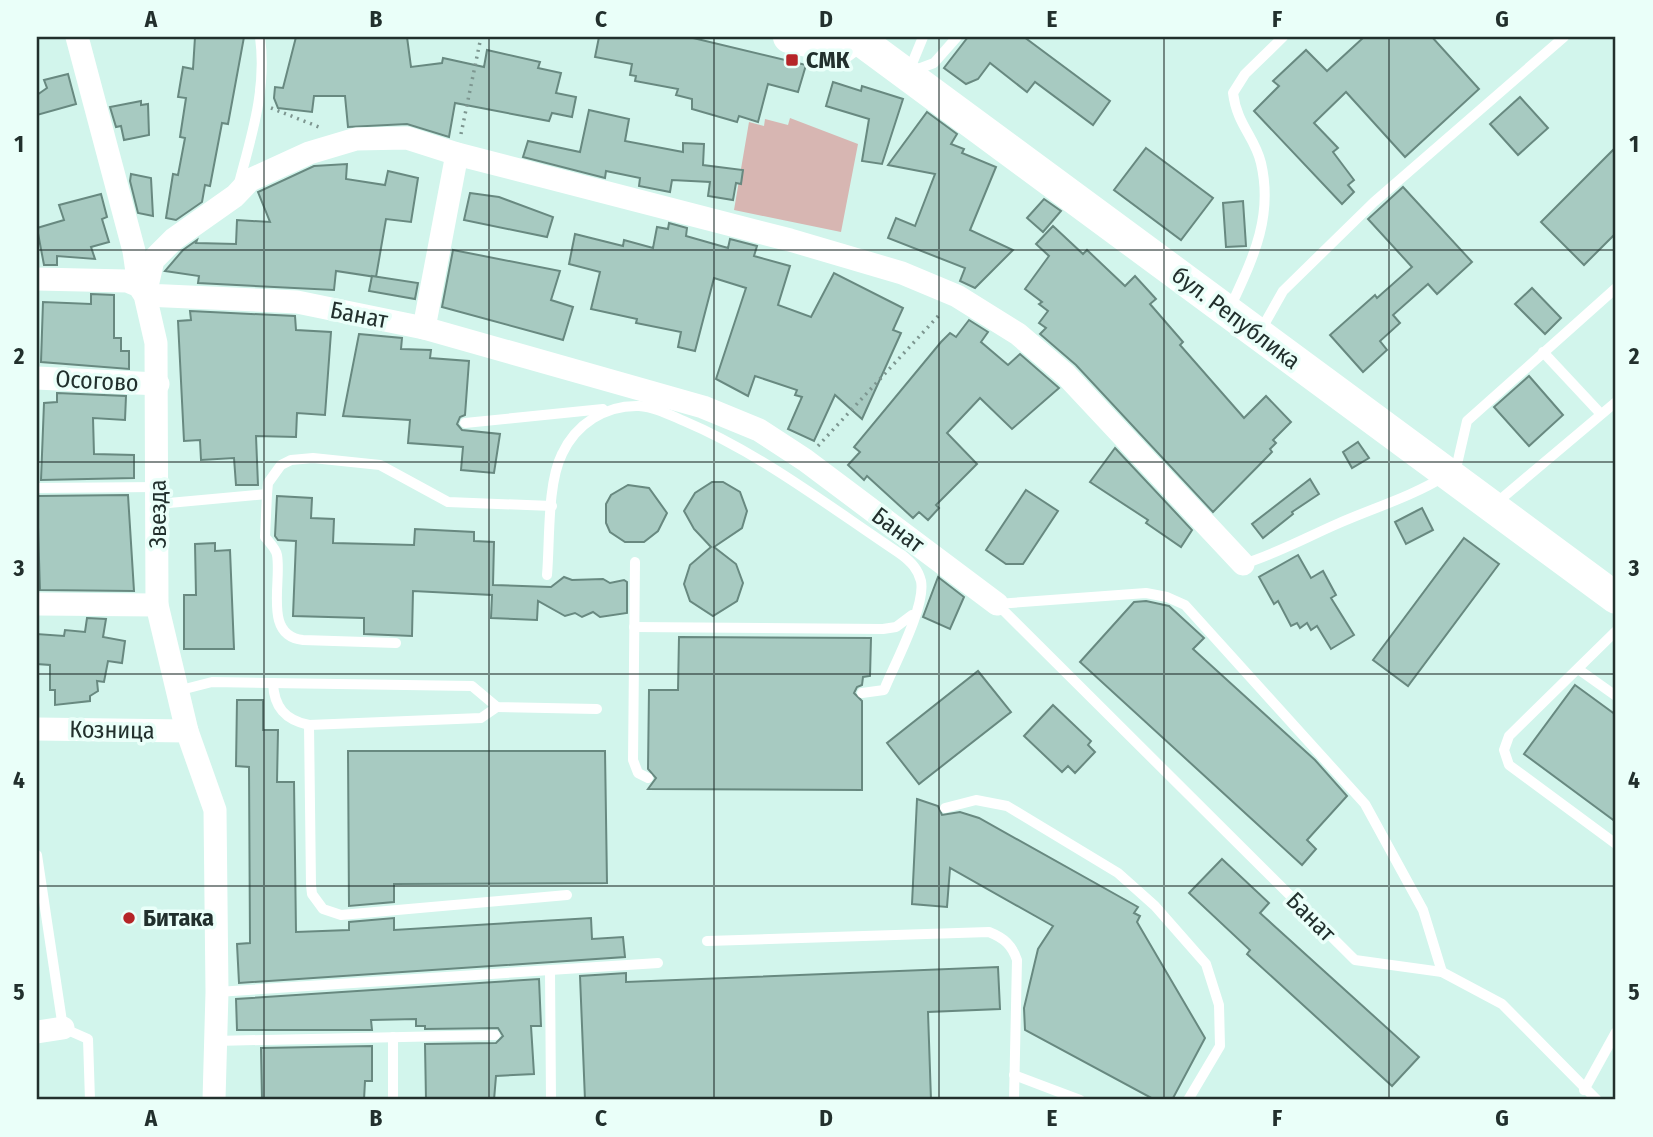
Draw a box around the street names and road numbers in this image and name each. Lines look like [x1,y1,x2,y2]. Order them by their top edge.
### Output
street label: бул. Република [1166,261,1306,375]
street label: Банат [328,296,390,334]
street label: Осогово [55,365,139,397]
street label: Звезда [144,480,172,548]
street label: Банат [866,501,930,559]
street label: Козница [69,715,155,745]
street label: Банат [1281,887,1342,948]

